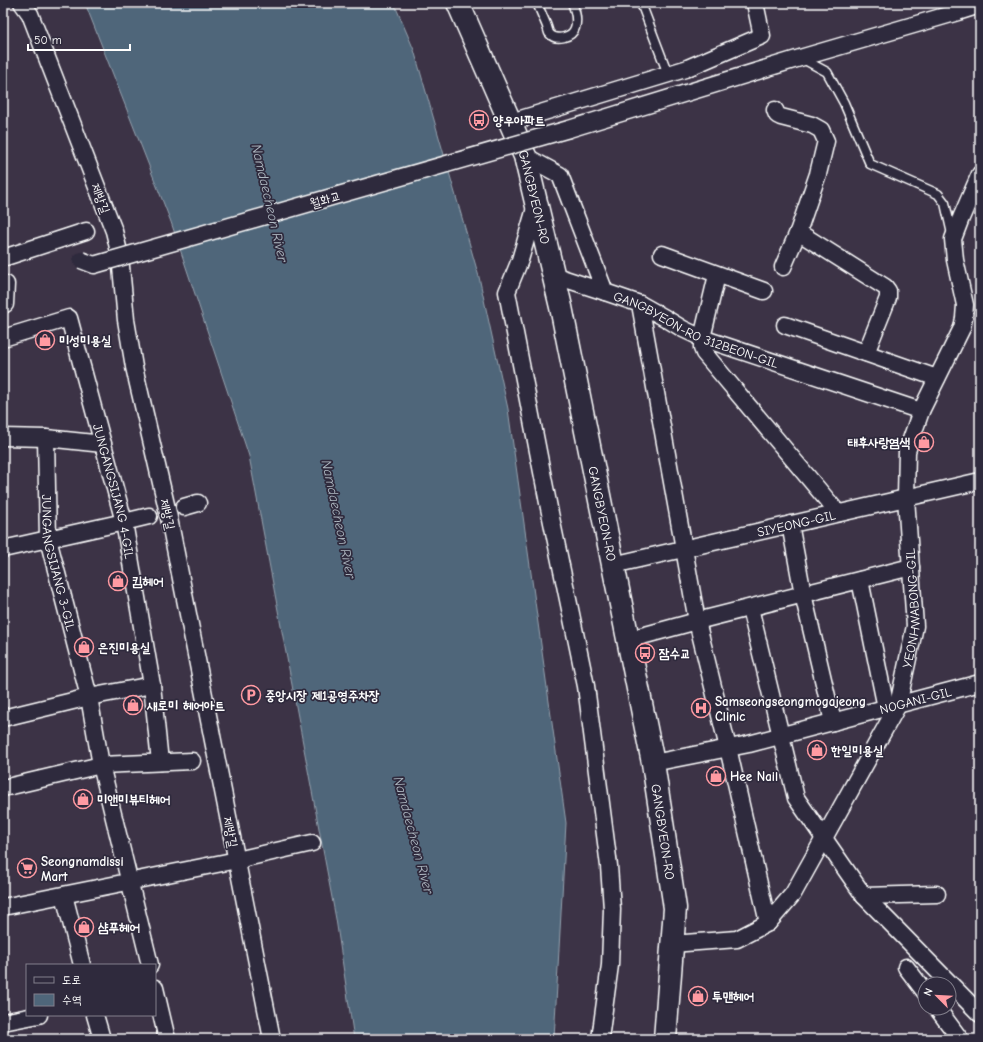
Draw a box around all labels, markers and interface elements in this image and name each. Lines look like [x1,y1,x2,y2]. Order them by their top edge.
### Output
scale bar [28,26,130,52]
text: 50 m [34,33,62,47]
bus stop icon: 양우아파트 [468,109,490,131]
place label: 양우아파트 [493,113,546,128]
water label: Namdaecheon River [248,142,292,265]
street label: GANGBYEON-RO [515,147,553,246]
street label: 제방길 [88,181,113,216]
street label: 월화교 [308,188,342,211]
street label: GANGBYEON-RO 312BEON-GIL [612,289,781,371]
shop icon: 미성미용실 [34,329,56,351]
place label: 미성미용실 [59,333,112,348]
street label: JUNGANGSIJANG 4-GIL [90,422,137,560]
shop icon: 태후사랑염색 [913,431,935,453]
place label: 태후사랑염색 [847,435,911,450]
water label: Namdaecheon River [318,458,360,581]
street label: GANGBYEON-RO [585,465,619,562]
street label: JUNGANGSIJANG 3-GIL [39,494,79,633]
street label: 제방길 [157,497,178,531]
street label: SIYEONG-GIL [756,507,838,540]
street label: YEONHWABONG-GIL [899,547,923,669]
shop icon: 킴헤어 [107,570,129,592]
place label: 킴헤어 [132,574,163,589]
shop icon: 은진미용실 [73,636,95,658]
place label: 은진미용실 [98,640,151,655]
bus stop icon: 잠수교 [634,642,656,664]
place label: 잠수교 [658,646,690,661]
parking icon: 중앙시장 제1공영주차장 [240,684,262,706]
street label: NOGANI-GIL [878,684,954,717]
place label: 중앙시장 제1공영주차장 [265,688,380,703]
shop icon: 새로미 헤어아트 [122,694,144,716]
place label: Samseongseongmogajeong Clinic [715,694,866,724]
hospital icon: Samseongseongmogajeong Clinic [690,697,712,719]
place label: 새로미 헤어아트 [146,698,225,713]
shop icon: 한일미용실 [806,739,828,761]
place label: 한일미용실 [830,743,884,758]
shop icon: Hee Nail [705,765,727,787]
place label: Hee Nail [730,769,778,784]
water label: Namdaecheon River [390,775,438,897]
street label: GANGBYEON-RO [648,783,678,881]
shop icon: 미앤미뷰티헤어 [72,788,94,810]
place label: 미앤미뷰티헤어 [97,792,170,807]
street label: 제방길 [220,815,241,849]
place label: Seongnamdissi Mart [41,854,124,884]
supermarket icon: Seongnamdissi Mart [16,857,38,879]
shop icon: 샴푸헤어 [73,916,95,938]
place label: 샴푸헤어 [97,920,140,935]
legend [26,964,156,1016]
text: 도로 [62,973,81,987]
north arrow [917,976,957,1016]
shop icon: 투맨헤어 [687,985,709,1007]
text: N [921,986,936,998]
place label: 투맨헤어 [712,989,754,1004]
text: 수역 [62,993,82,1007]

